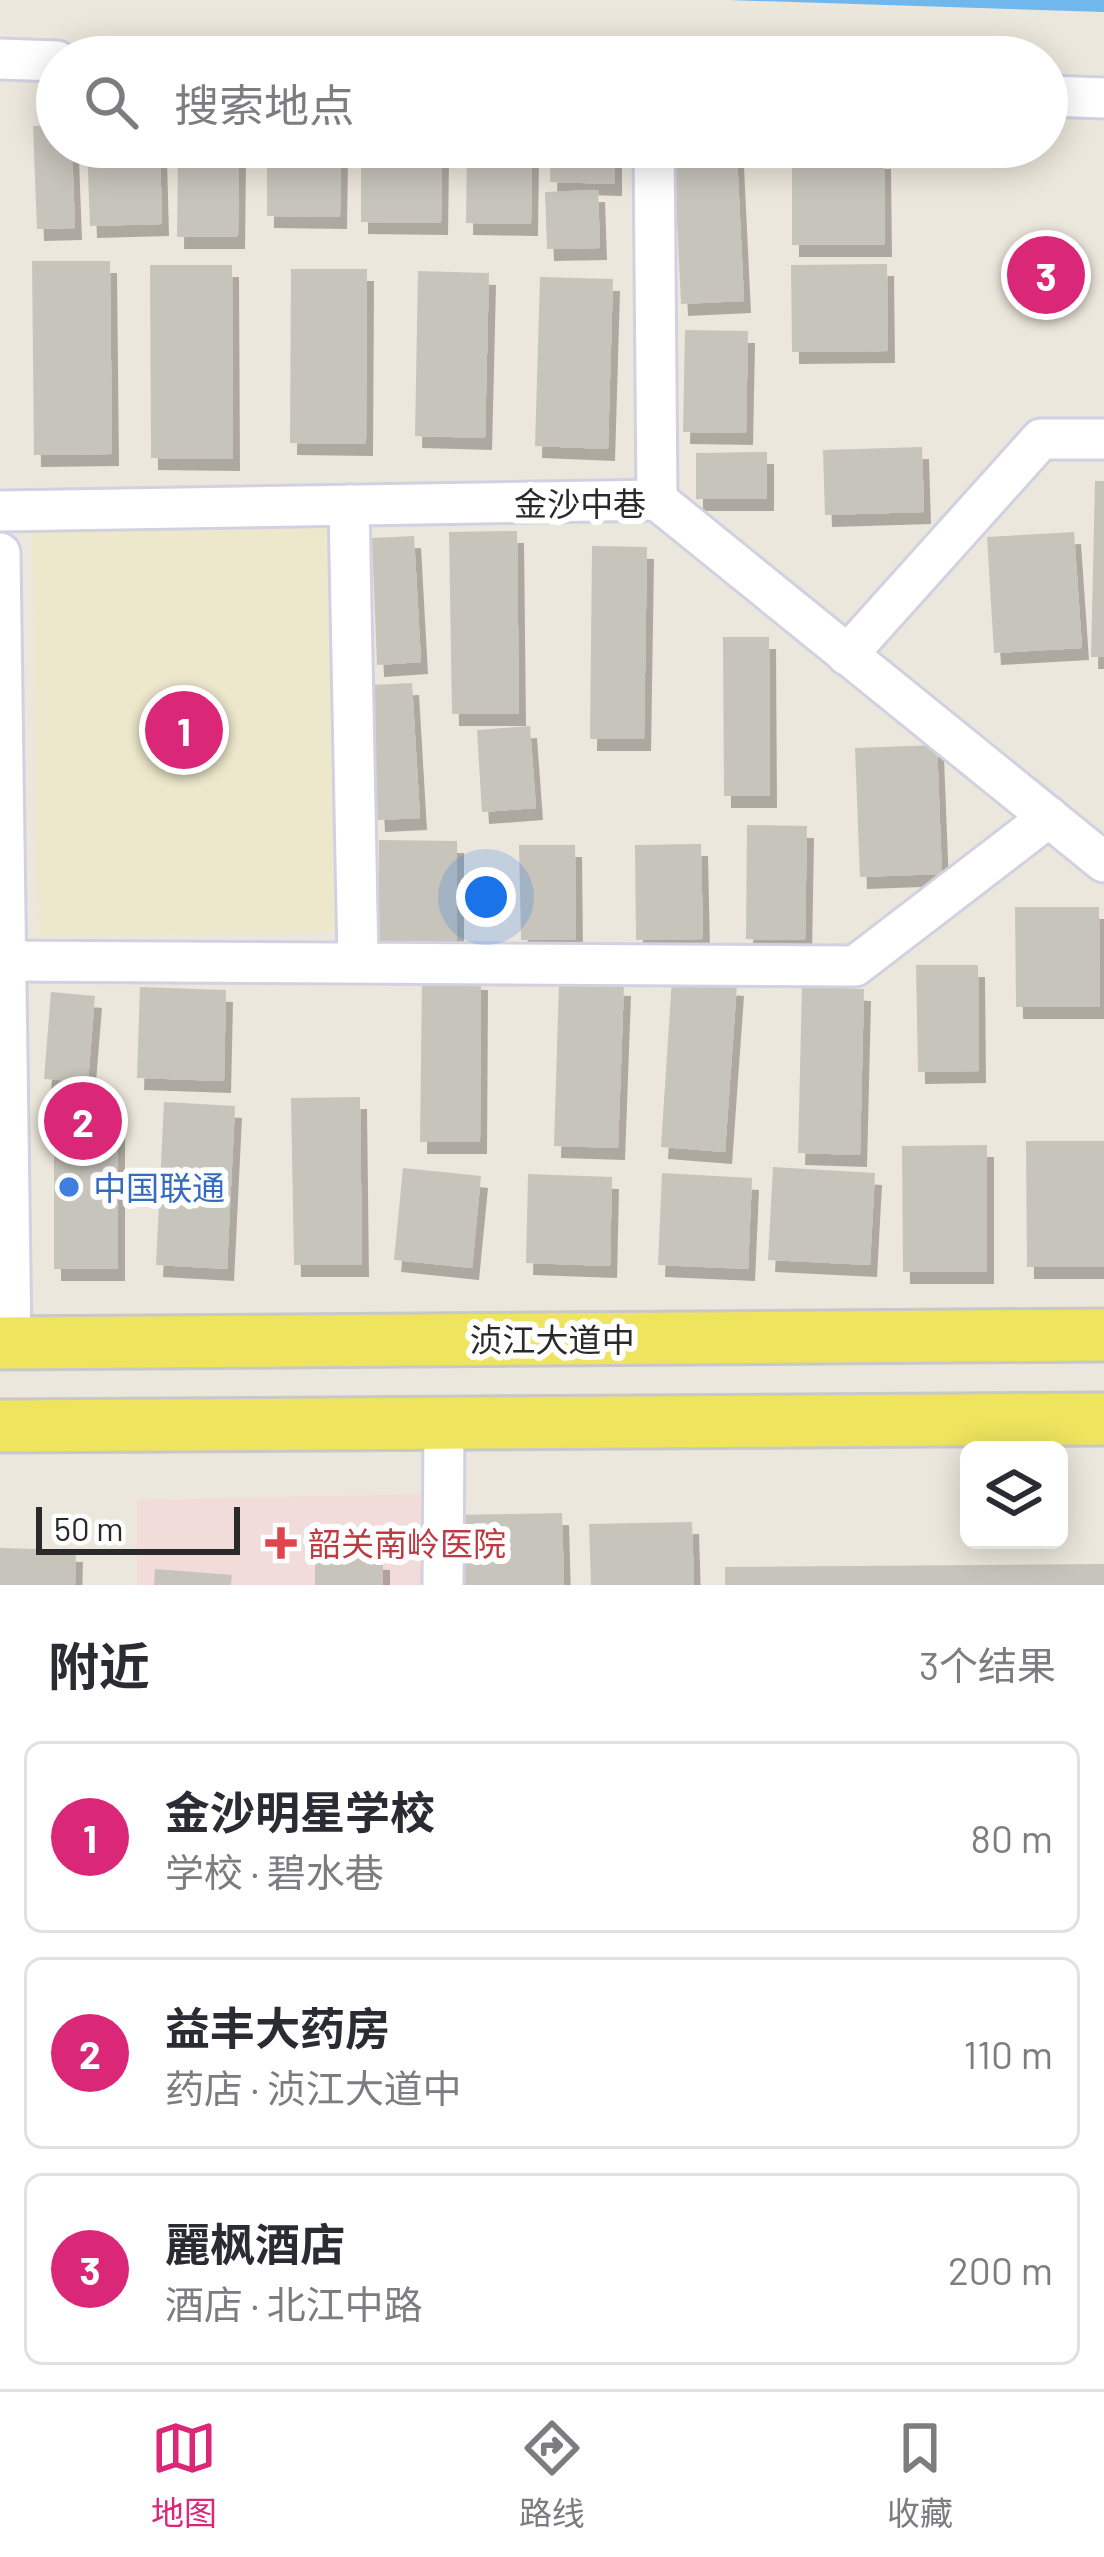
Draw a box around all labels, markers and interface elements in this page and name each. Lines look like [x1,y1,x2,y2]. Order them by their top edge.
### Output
search box [36,36,1068,168]
icon: search [78,69,144,135]
text: 搜索地点 [174,77,354,131]
pin: 3 [1007,230,1085,320]
street label: 金沙中巷 [514,483,646,523]
pin: 1 [145,685,223,775]
your location [456,867,516,927]
pin: 2 [44,1076,122,1166]
place label: 中国联通 [93,1167,225,1207]
marker: 中国联通 [56,1174,82,1200]
street label: 浈江大道中 [470,1319,635,1359]
map controls [960,1441,1068,1549]
button: layers [960,1441,1068,1549]
scale bar [36,1501,240,1554]
text: 50 m [54,1508,124,1548]
place label: 韶关南岭医院 [308,1523,506,1563]
marker: 韶关南岭医院 [265,1527,297,1559]
text: 附近 [48,1634,150,1695]
text: 3个结果 [919,1641,1056,1688]
text: 金沙明星学校 [165,1784,435,1838]
text: 1 [83,1814,97,1861]
text: 80 m [971,1814,1053,1861]
text: 学校 · 碧水巷 [165,1848,384,1895]
text: 益丰大药房 [165,2000,390,2054]
text: 2 [79,2030,101,2077]
text: 110 m [963,2030,1053,2077]
text: 药店 · 浈江大道中 [165,2064,462,2111]
text: 麗枫酒店 [165,2216,345,2270]
text: 3 [79,2246,101,2293]
text: 200 m [948,2246,1053,2293]
text: 酒店 · 北江中路 [165,2280,423,2327]
tab: 地图 [151,2415,217,2535]
tab: 路线 [519,2415,585,2535]
tab: 收藏 [887,2415,953,2535]

